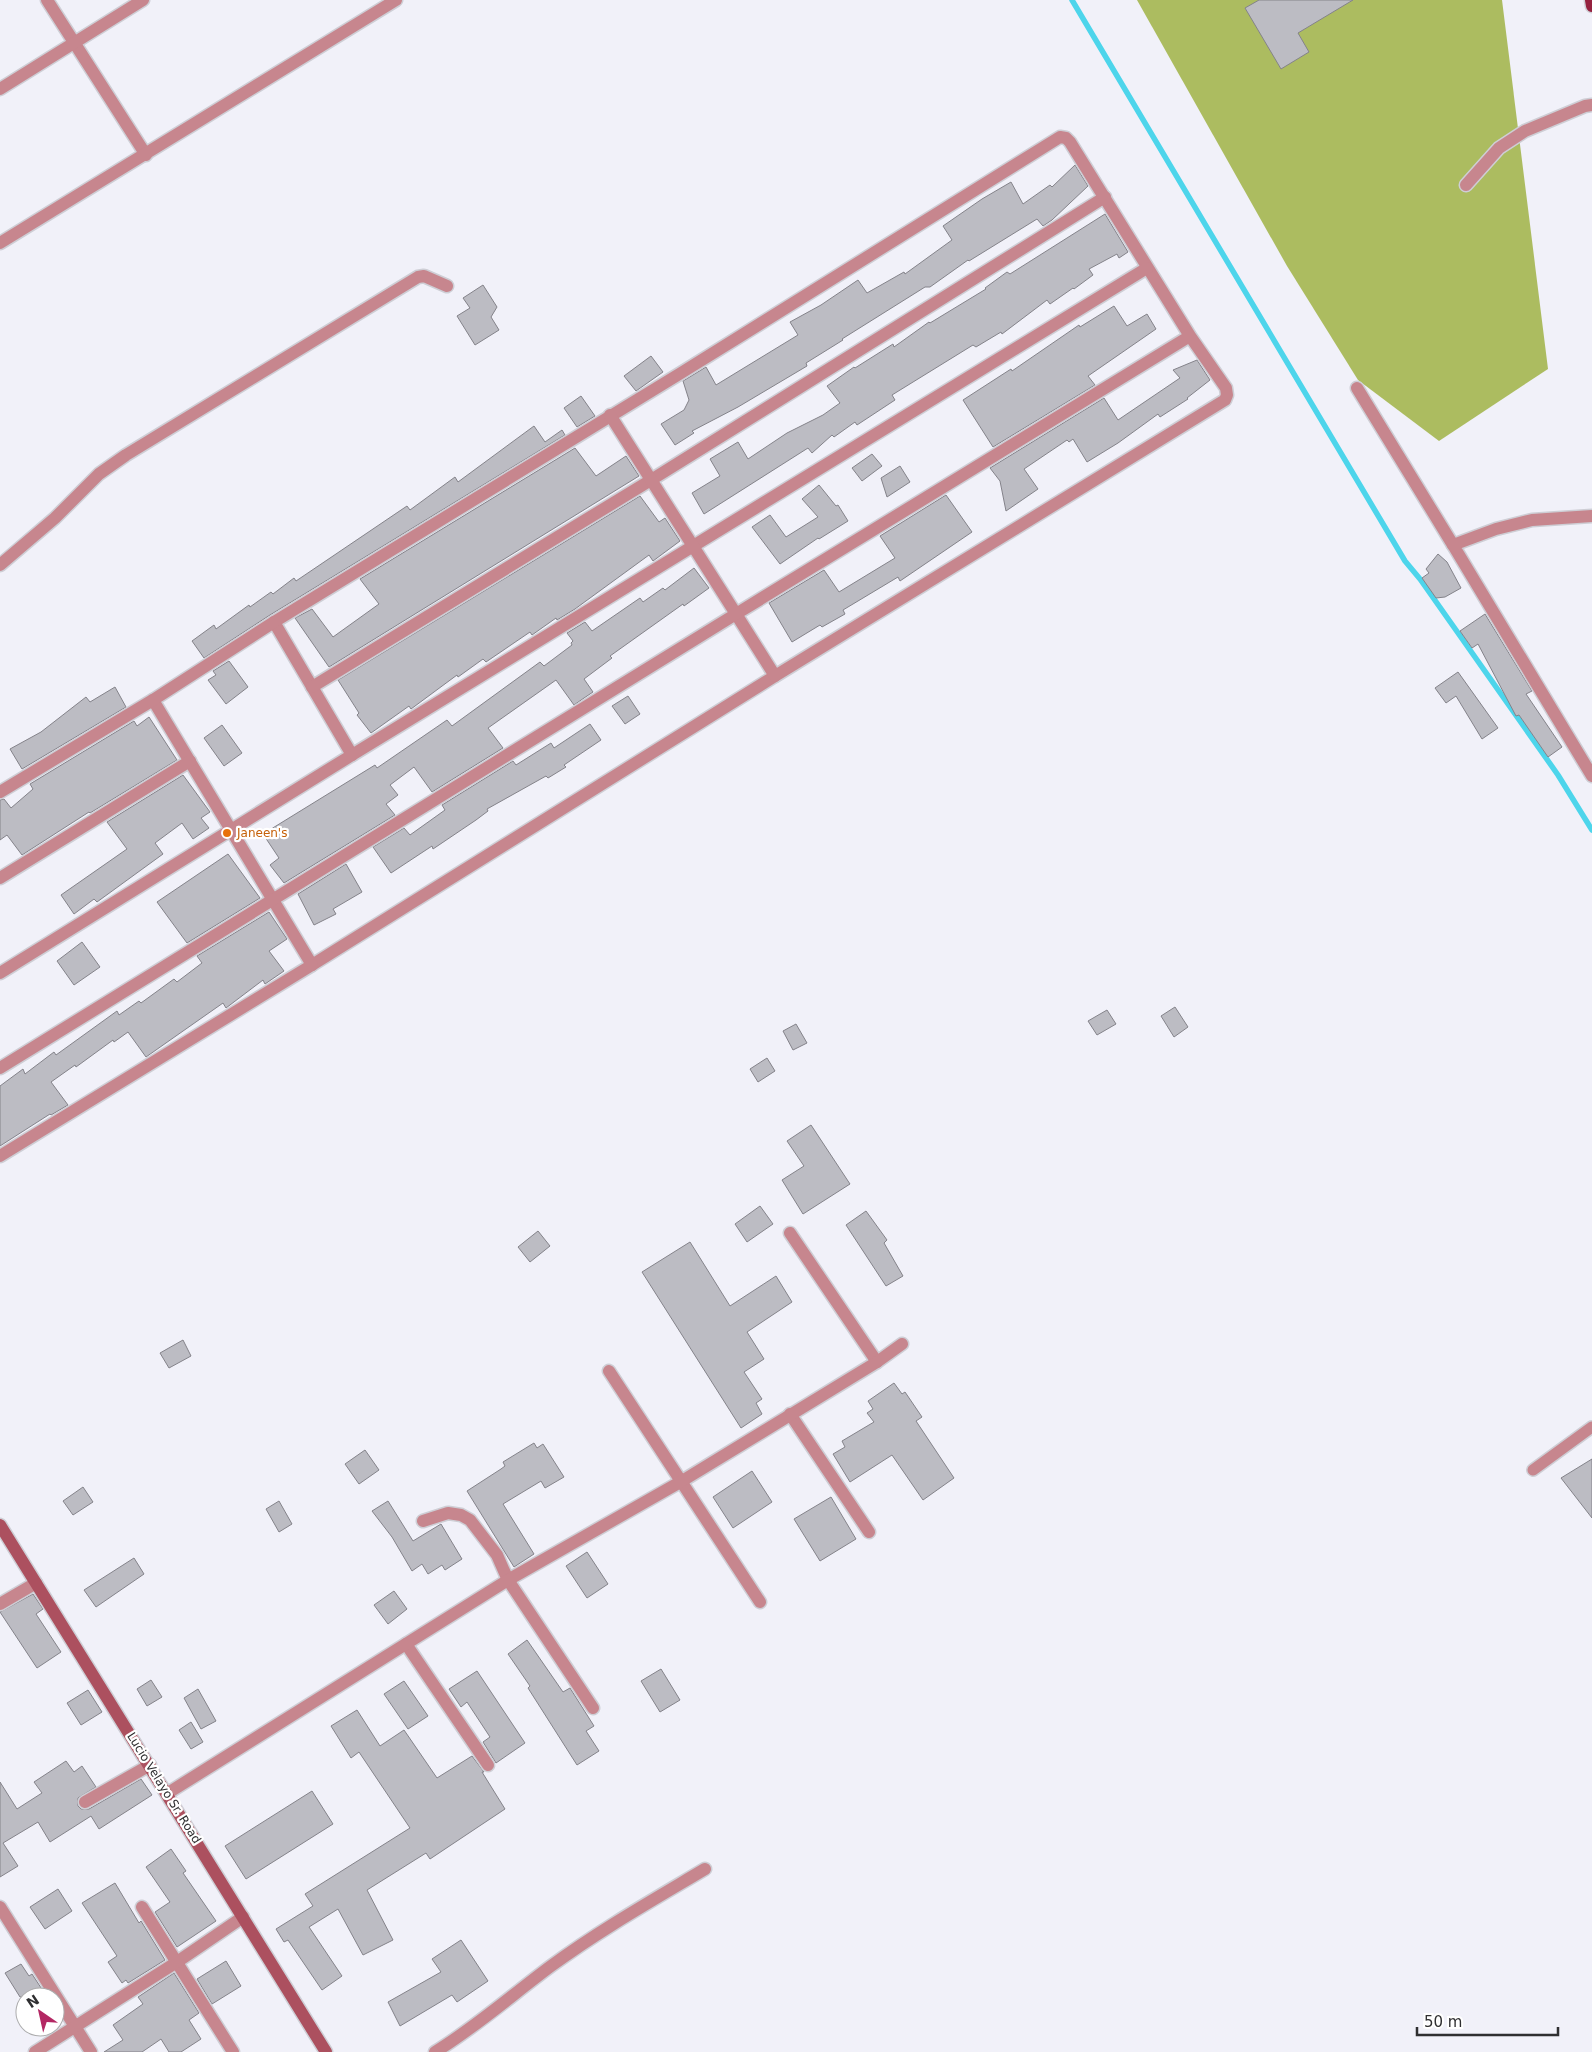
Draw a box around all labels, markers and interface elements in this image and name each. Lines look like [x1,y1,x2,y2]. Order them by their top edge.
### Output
place label: Janeen's [236,826,287,840]
marker: Janeen's [221,827,233,839]
street label: Lucio Velayo Sr. Road [124,1730,204,1846]
north arrow [15,1987,65,2037]
text: N [23,1991,42,2011]
scale bar [1417,2004,1558,2036]
text: 50 m [1424,2013,1462,2031]

